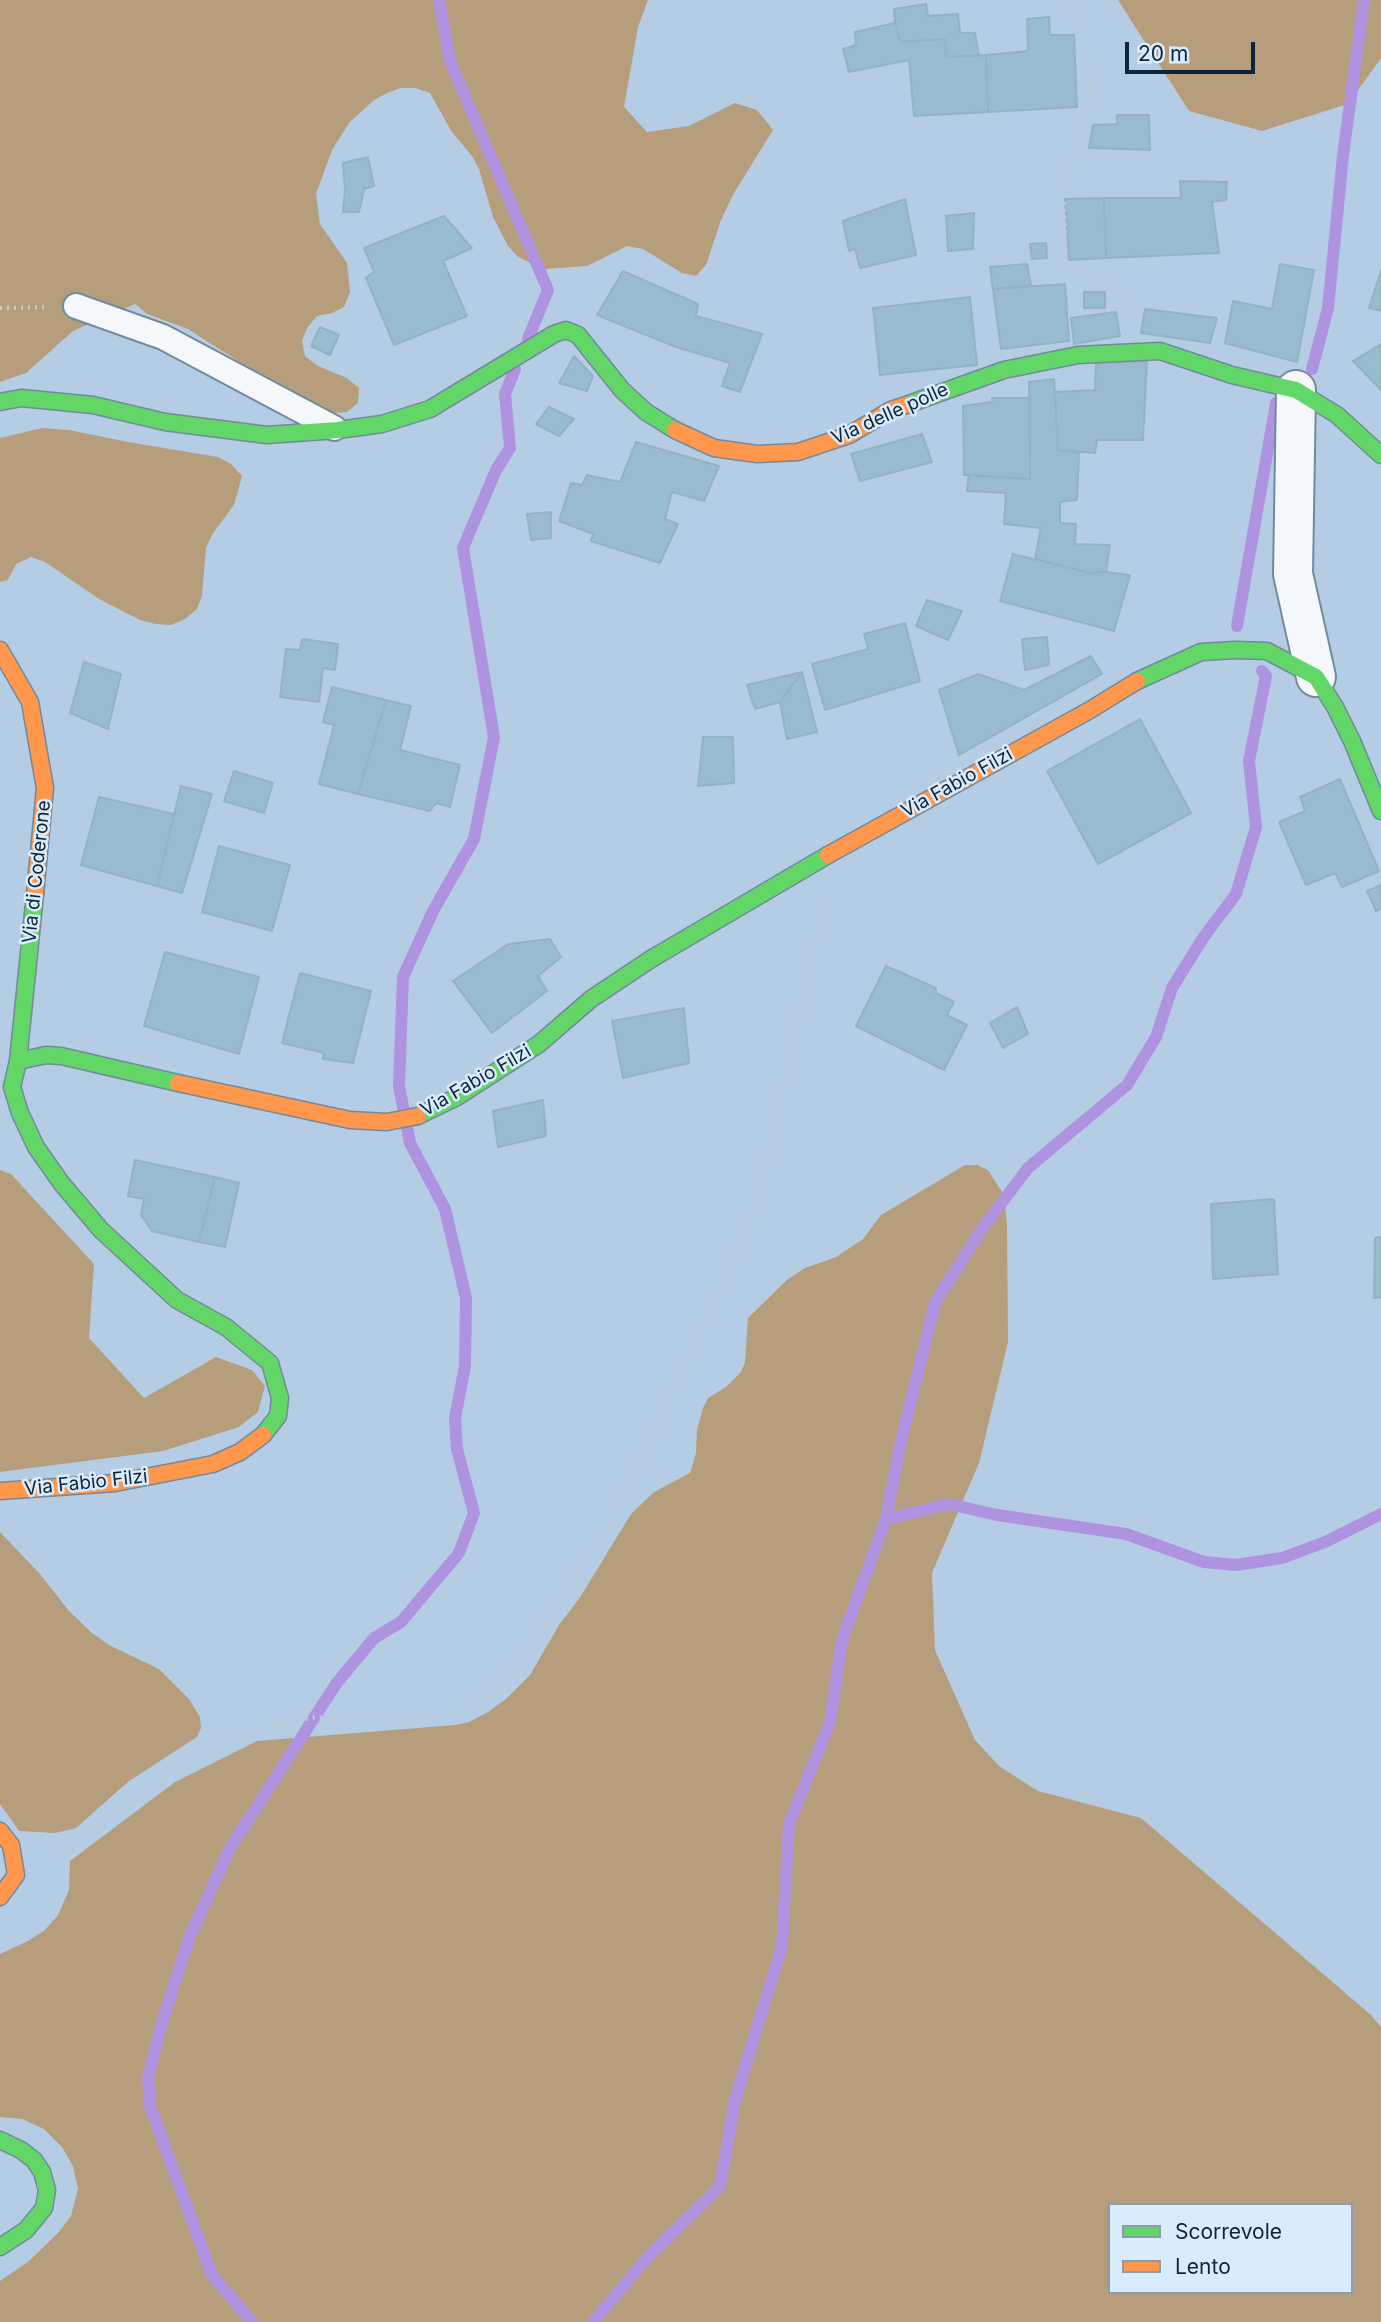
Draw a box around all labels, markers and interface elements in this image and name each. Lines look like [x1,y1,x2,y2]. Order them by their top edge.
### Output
scale bar [1129,28,1258,72]
text: 20 m [1138,41,1188,66]
street label: Via delle polle [828,378,952,450]
street label: Via Fabio Filzi [897,743,1017,823]
street label: Via di Coderone [18,799,56,945]
street label: Via Fabio Filzi [417,1040,535,1122]
street label: Via Fabio Filzi [23,1465,149,1501]
legend [1108,2203,1353,2294]
text: Scorrevole [1175,2219,1282,2244]
text: Lento [1175,2254,1231,2279]

